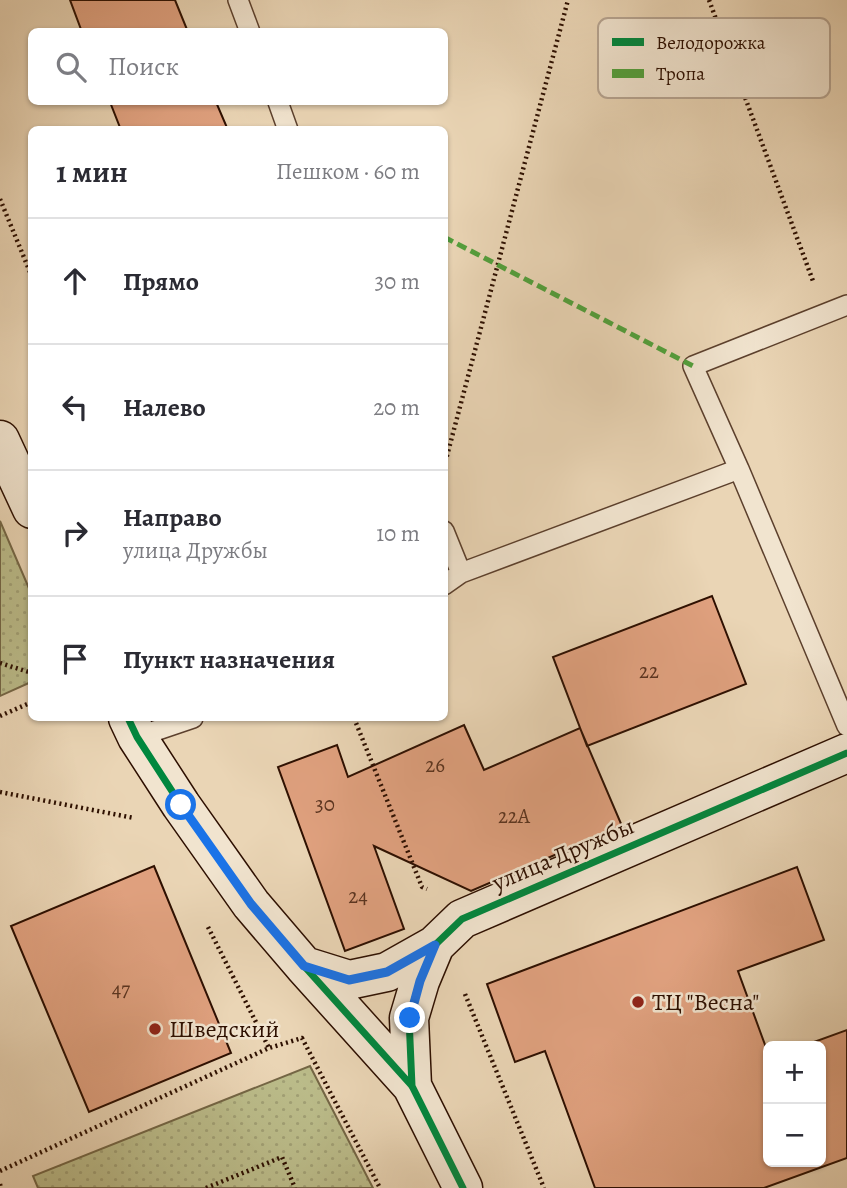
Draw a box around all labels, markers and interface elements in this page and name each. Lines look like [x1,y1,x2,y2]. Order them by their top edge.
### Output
legend [598,18,830,98]
search box [28,28,448,105]
text: Велодорожка [656,30,766,56]
icon: search [52,48,90,86]
text: Поиск [108,49,179,84]
text: Тропа [656,61,705,87]
text: 1 мин [56,152,128,192]
text: Пешком · 60 m [276,156,420,187]
icon: ahead [56,262,94,300]
text: Прямо [123,264,199,299]
text: 30 m [374,266,420,297]
icon: left [56,388,94,426]
text: Налево [123,390,206,425]
text: 20 m [373,392,420,423]
text: Направо [123,500,222,535]
icon: right [56,514,94,552]
text: 10 m [376,518,420,549]
text: улица Дружбы [123,535,268,566]
icon: arrive [56,640,94,678]
text: Пункт назначения [123,642,335,677]
house number: 22 [639,657,659,685]
house number: 26 [425,751,445,779]
route start [165,789,196,820]
house number: 30 [315,790,335,818]
house number: 22А [498,802,531,830]
street label: улица Дружбы [486,810,639,899]
house number: 24 [348,882,368,910]
house number: 47 [112,975,130,1003]
place label: ТЦ "Весна" [652,986,759,1018]
marker: ТЦ "Весна" [630,994,646,1010]
route end [394,1002,425,1033]
place label: Шведский [169,1013,279,1045]
marker: Шведский [147,1021,163,1037]
map controls [763,1041,826,1167]
button: + [763,1041,826,1104]
button: − [763,1104,826,1167]

